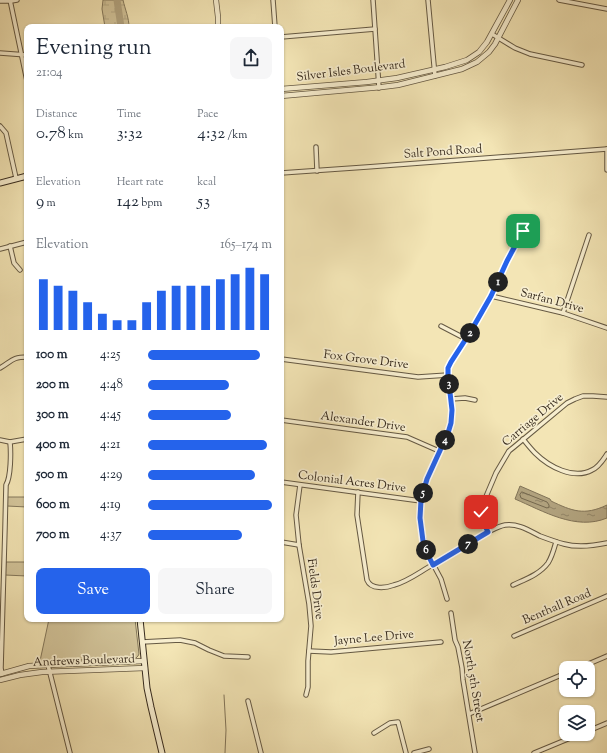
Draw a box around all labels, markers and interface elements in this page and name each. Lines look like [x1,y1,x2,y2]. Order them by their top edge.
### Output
text: Evening run [36,33,152,65]
button: share [230,37,272,79]
street label: Silver Isles Boulevard [295,55,407,87]
text: 21:04 [36,64,63,82]
text: Distance [36,106,77,122]
text: Time [117,106,141,122]
text: Pace [197,106,218,122]
text: 0.78 [36,122,66,146]
text: 3:32 [117,122,143,146]
text: 4:32 [197,122,225,146]
text: km [66,127,83,143]
text: /km [225,127,247,143]
street label: Salt Pond Road [403,140,483,164]
text: Elevation [36,174,81,190]
text: Heart rate [117,174,164,190]
text: kcal [197,174,216,190]
text: 9 [36,190,44,214]
text: 142 [117,190,139,214]
text: 53 [197,190,210,214]
text: m [44,195,56,211]
text: bpm [139,195,162,211]
pin [506,214,540,248]
icon: arrive [512,220,534,242]
text: Elevation [36,236,89,254]
text: 165–174 m [220,236,272,254]
pin: 1 [488,272,508,292]
text: 1 [496,274,500,290]
street label: Sarfan Drive [518,284,586,318]
pin: 2 [460,323,480,343]
text: 2 [467,325,473,341]
text: 100 m [36,346,68,364]
text: 4:25 [100,346,120,364]
street label: Fox Grove Drive [322,346,410,374]
pin: 3 [439,374,459,394]
text: 200 m [36,376,69,394]
text: 4:48 [100,376,123,394]
text: 3 [447,376,451,392]
street label: Carriage Drive [498,389,568,451]
text: 300 m [36,406,68,424]
text: 4:45 [100,406,121,424]
street label: Alexander Drive [319,407,407,437]
pin: 4 [435,430,455,450]
text: 4 [442,432,448,448]
text: 400 m [36,436,70,454]
text: 4:21 [100,436,120,454]
text: 500 m [36,466,68,484]
text: 4:29 [100,466,122,484]
street label: Colonial Acres Drive [297,466,407,498]
pin: 5 [413,483,433,503]
text: 5 [421,485,425,501]
pin [464,495,498,529]
text: 600 m [36,496,70,514]
text: 4:19 [100,496,121,514]
icon: check [470,501,492,523]
text: 700 m [36,526,70,544]
text: 4:37 [100,526,122,544]
pin: 7 [458,534,478,554]
text: 7 [465,536,471,552]
pin: 6 [416,540,436,560]
text: 6 [423,542,429,558]
street label: Fields Drive [302,557,328,621]
button: Save [36,568,150,614]
button: Share [158,568,272,614]
street label: Benthall Road [520,584,594,630]
street label: Jayne Lee Drive [332,626,415,651]
street label: North 5th Street [457,639,489,723]
street label: Andrews Boulevard [33,650,136,672]
map controls [559,661,595,741]
button: locate [559,661,595,697]
button: layers [559,705,595,741]

